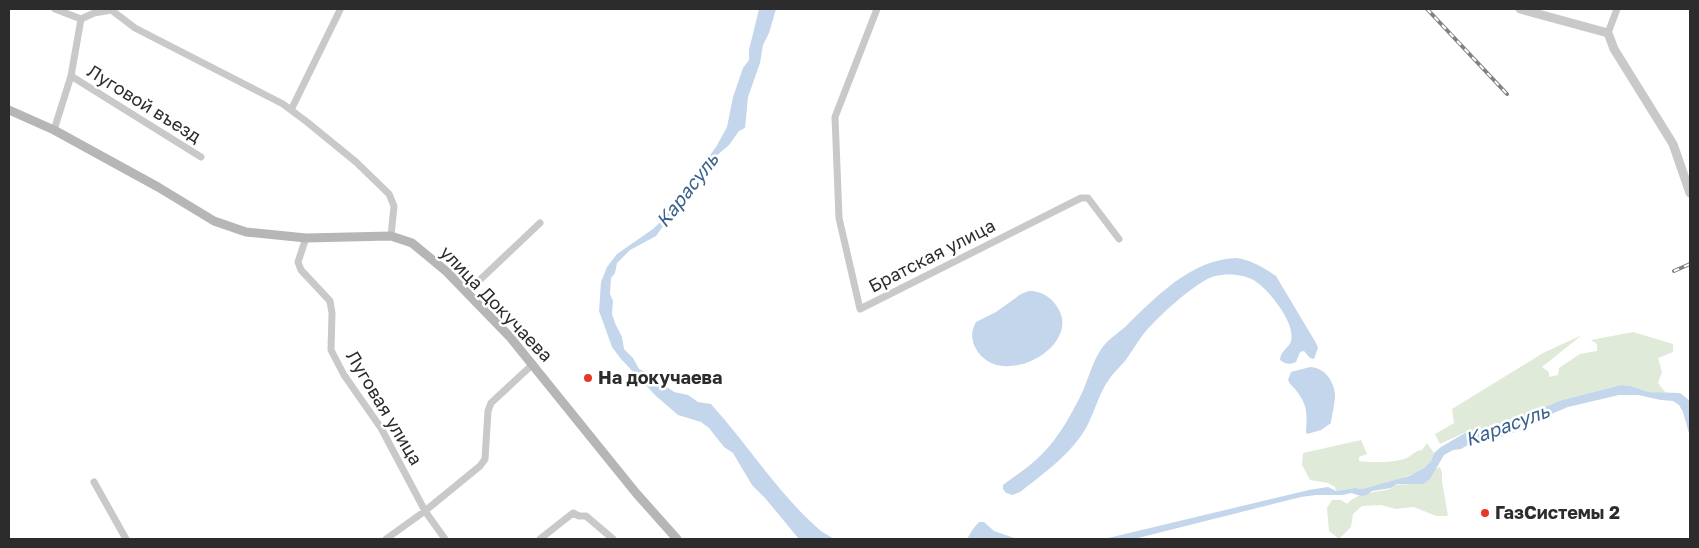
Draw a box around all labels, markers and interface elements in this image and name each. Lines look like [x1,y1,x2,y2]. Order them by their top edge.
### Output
street label: Луговой въезд [84,59,206,147]
water label: Карасуль [651,147,723,231]
street label: Братская улица [864,214,999,297]
street label: улица Докучаева [436,241,558,366]
street label: Луговая улица [342,346,428,469]
place label: На докучаева [598,366,723,388]
marker: На докучаева [582,372,594,384]
water label: Карасуль [1462,398,1553,450]
place label: ГазСистемы 2 [1495,501,1620,523]
marker: ГазСистемы 2 [1479,507,1491,519]

